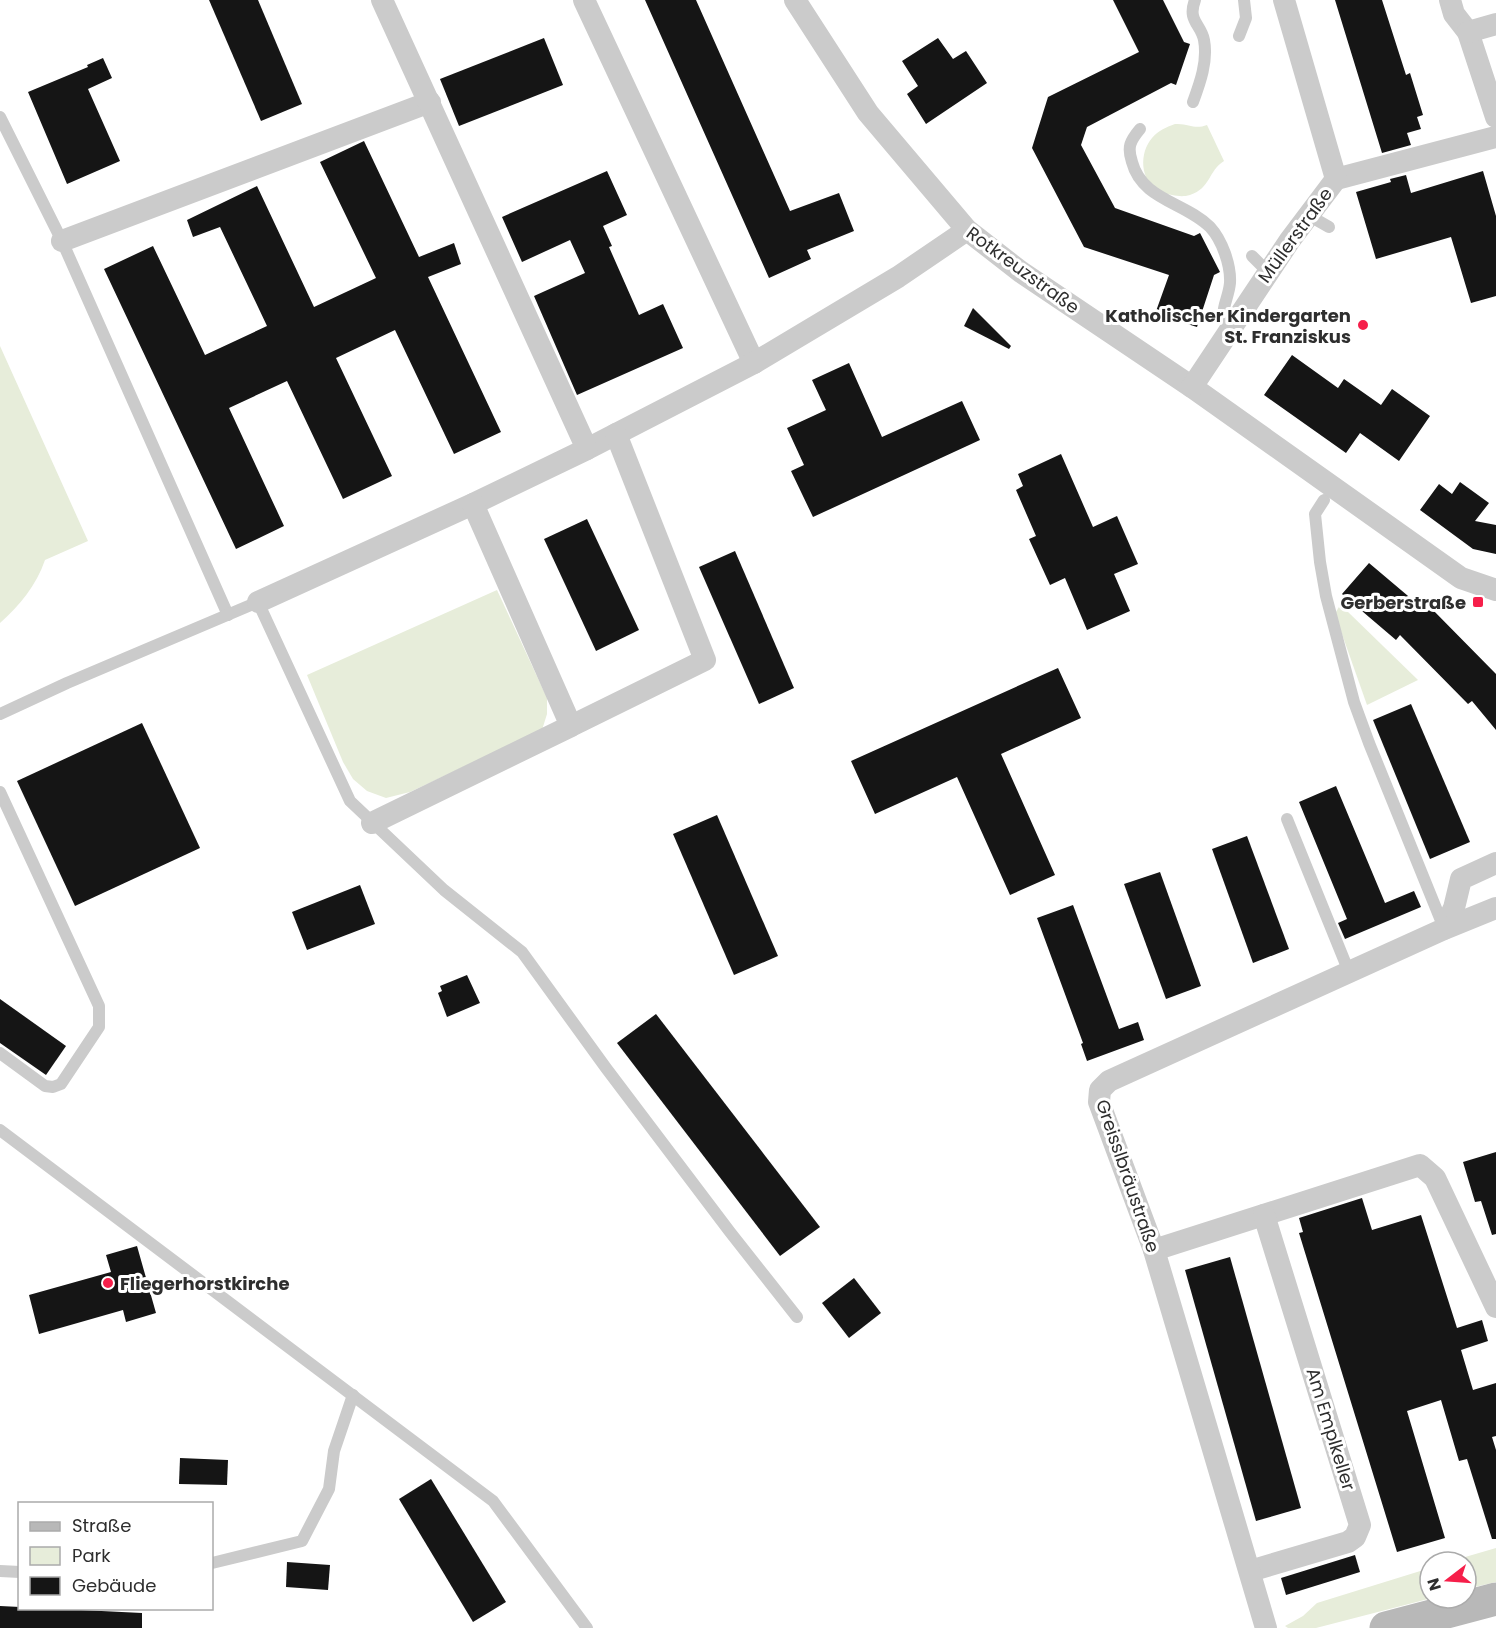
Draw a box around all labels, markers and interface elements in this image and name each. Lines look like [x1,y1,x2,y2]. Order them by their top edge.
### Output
street label: Müllerstraße [1252,182,1338,288]
street label: Rotkreuzstraße [961,220,1085,320]
place label: Katholischer Kindergarten St. Franziskus [1105,303,1351,349]
marker: Katholischer Kindergarten St. Franziskus [1356,318,1370,332]
place label: Gerberstraße [1340,590,1466,615]
marker: Gerberstraße [1471,595,1485,609]
street label: Greisslbräustraße [1090,1096,1166,1256]
place label: Fliegerhorstkirche [120,1271,289,1296]
marker: Fliegerhorstkirche [101,1276,115,1290]
street label: Am Emplkeller [1300,1365,1362,1494]
legend [18,1502,213,1610]
text: Straße [72,1513,131,1538]
text: Park [72,1543,111,1568]
north arrow [1418,1550,1478,1610]
text: Gebäude [72,1573,156,1598]
text: N [1421,1575,1447,1593]

